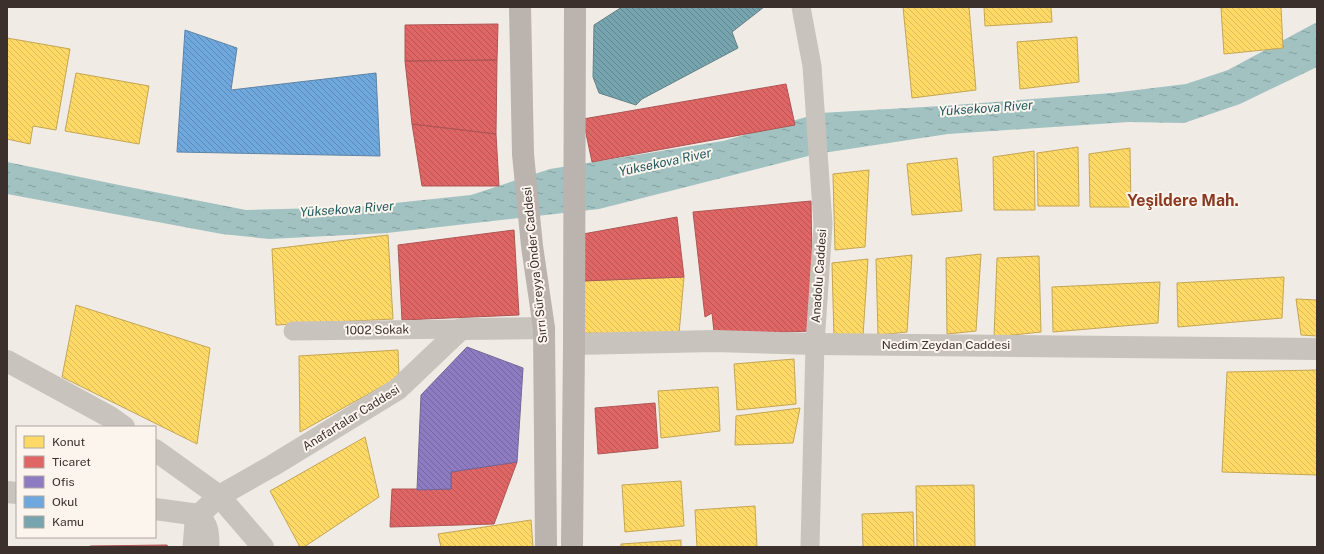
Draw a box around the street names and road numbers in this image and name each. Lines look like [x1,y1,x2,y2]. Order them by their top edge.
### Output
street label: Sırrı Süreyya Önder Caddesi [520,186,550,344]
street label: Anadolu Caddesi [809,228,829,324]
street label: 1002 Sokak [345,322,410,338]
street label: Nedim Zeydan Caddesi [882,338,1010,352]
street label: Anafartalar Caddesi [300,382,402,454]

